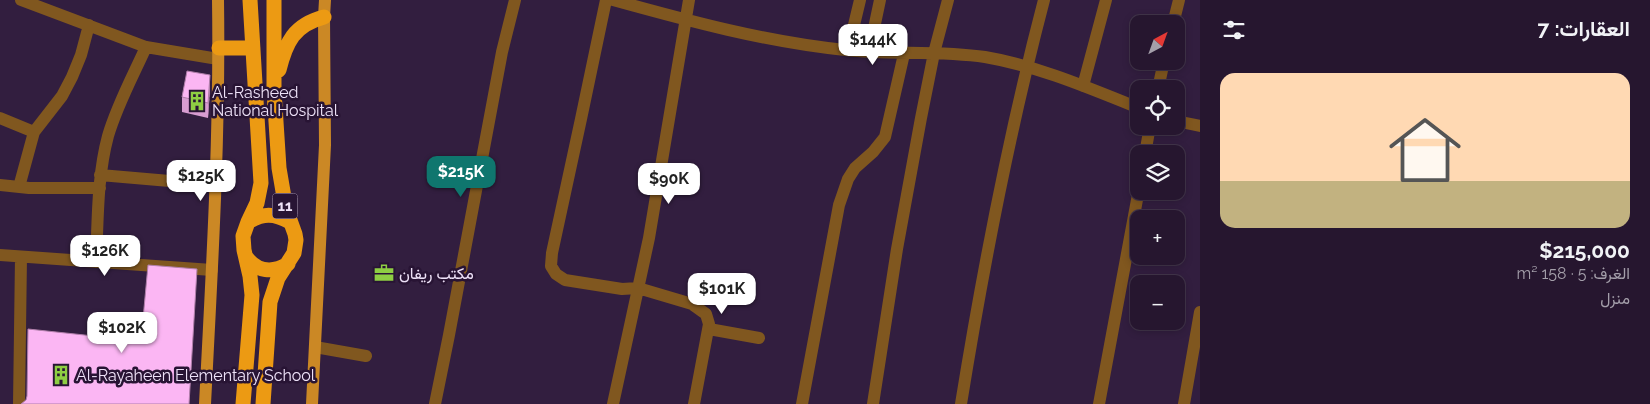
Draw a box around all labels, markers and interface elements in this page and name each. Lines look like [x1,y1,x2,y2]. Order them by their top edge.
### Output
north arrow [1130,15,1185,70]
map controls [1130,15,1185,330]
icon: filters [1220,16,1248,44]
text: العقارات: 7 [1538,16,1630,41]
pin: $144K [838,23,908,66]
text: $144K [849,30,897,49]
button: locate [1130,80,1185,135]
place label: Al-Rasheed National Hospital [212,83,339,120]
building icon: Al-Rasheed National Hospital [186,90,208,112]
icon: home [1380,105,1470,195]
button: layers [1130,145,1185,200]
pin: $215K [426,156,496,198]
pin: $125K [166,160,236,202]
text: $215K [438,162,484,181]
pin: $90K [639,162,699,205]
text: $125K [178,166,224,185]
text: $90K [649,169,689,188]
road number: 11 [272,194,298,218]
button: + [1130,210,1185,265]
pin: $126K [70,234,140,277]
text: $215,000 [1539,238,1630,263]
text: $126K [81,241,129,260]
office icon: مكتب ريفان [373,262,395,284]
place label: مكتب ريفان [399,264,474,284]
text: الغرف: 5 · 158 m² [1516,264,1630,283]
pin: $101K [687,272,757,315]
button: − [1130,275,1185,330]
text: $101K [699,279,745,298]
text: منزل [1600,289,1630,308]
pin: $102K [87,312,157,354]
text: $102K [98,318,146,337]
building icon: Al-Rayaheen Elementary School [50,364,72,386]
place label: Al-Rayaheen Elementary School [76,366,316,385]

